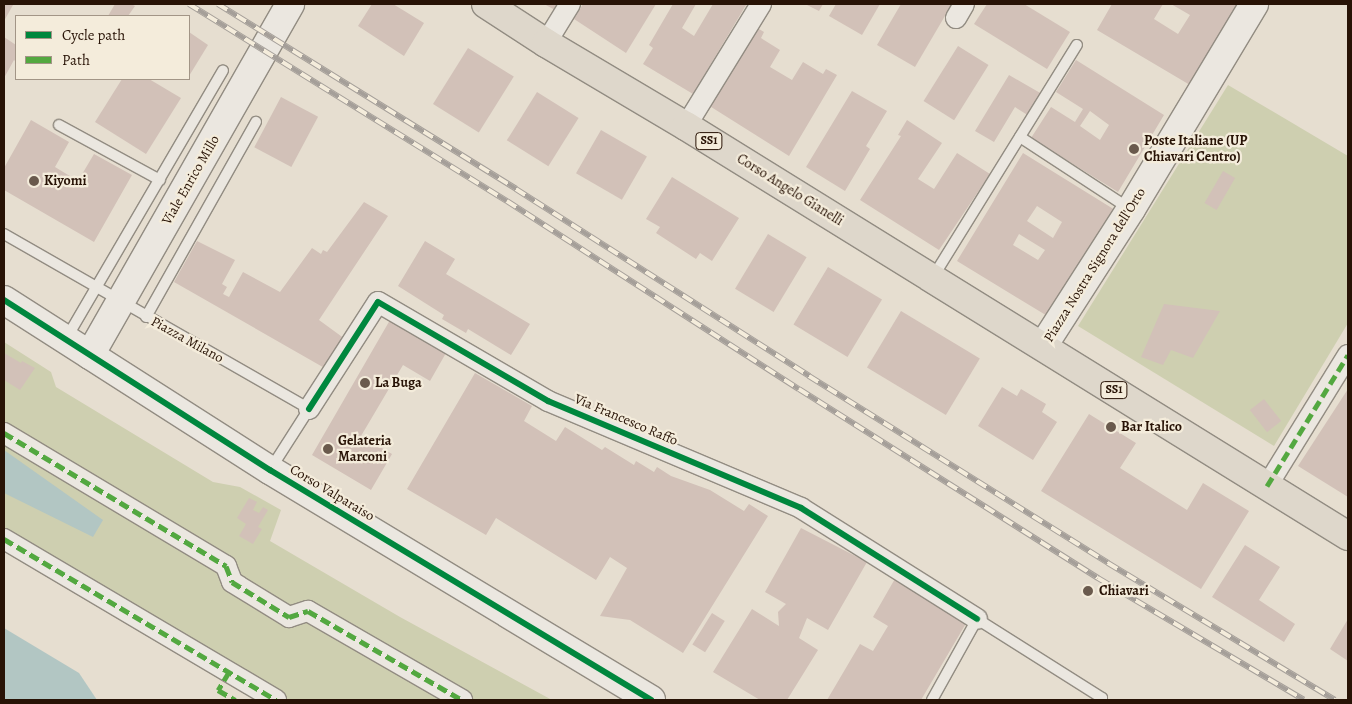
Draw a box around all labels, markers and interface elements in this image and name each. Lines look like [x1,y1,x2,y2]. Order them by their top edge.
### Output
legend [15,15,190,80]
text: Cycle path [62,25,125,45]
text: Path [62,50,90,70]
street label: Viale Enrico Millo [159,132,223,228]
road number: SS1 [695,132,723,150]
place label: Poste Italiane (UP Chiavari Centro) [1144,133,1247,166]
marker: Poste Italiane (UP Chiavari Centro) [1128,143,1140,155]
street label: Corso Angelo Gianelli [734,150,846,230]
place label: Kiyomi [44,173,87,189]
marker: Kiyomi [28,175,40,187]
street label: Piazza Nostra Signora dell'Orto [1040,185,1150,345]
street label: Piazza Milano [148,313,226,367]
place label: La Buga [375,375,422,391]
marker: La Buga [359,377,371,389]
road number: SS1 [1100,380,1128,400]
street label: Via Francesco Raffo [572,391,680,449]
place label: Bar Italico [1121,419,1182,435]
marker: Bar Italico [1105,421,1117,433]
place label: Gelateria Marconi [338,433,392,466]
marker: Gelateria Marconi [322,443,334,455]
street label: Corso Valparaiso [287,461,377,525]
place label: Chiavari [1099,583,1149,599]
marker: Chiavari [1081,584,1095,598]

